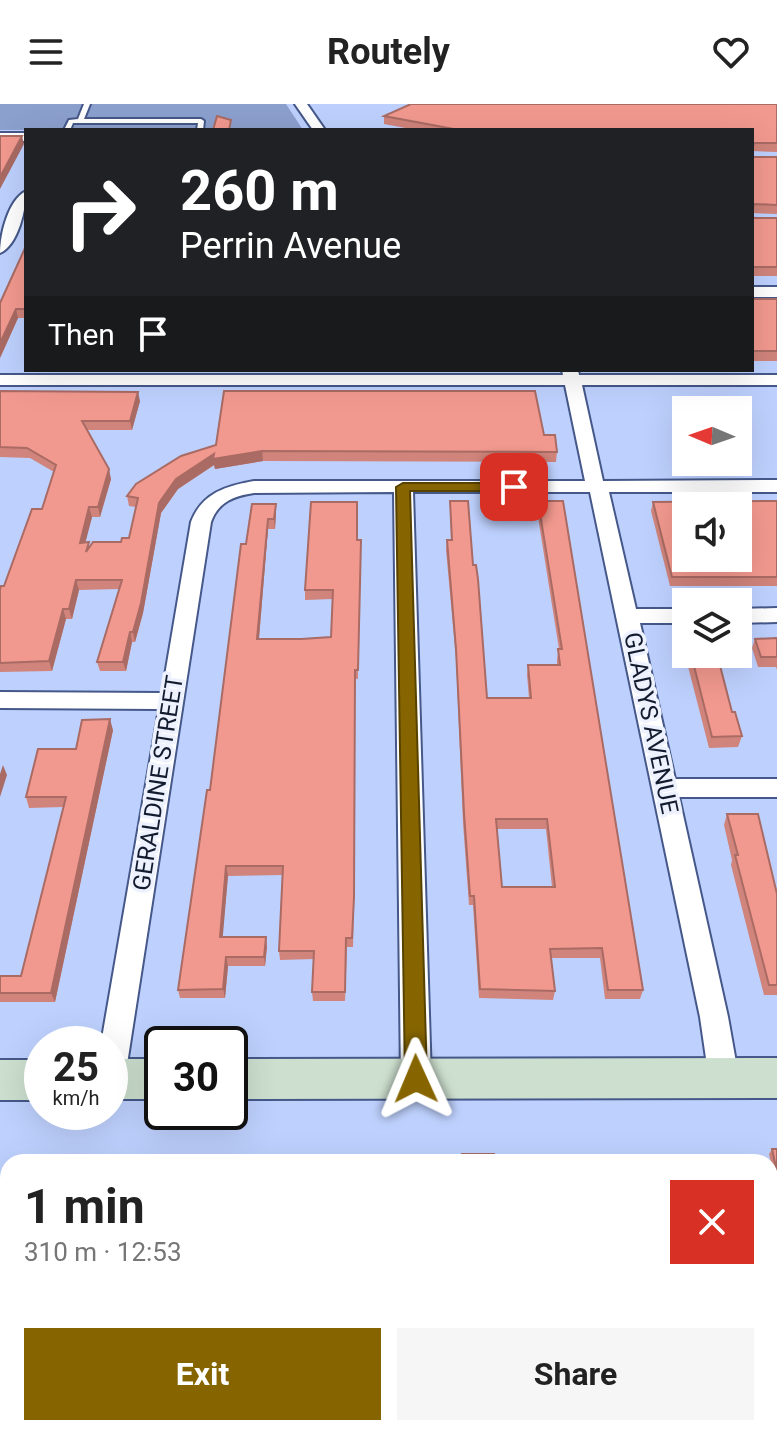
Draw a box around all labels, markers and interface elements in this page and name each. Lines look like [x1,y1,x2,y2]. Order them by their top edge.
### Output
icon: menu [24,30,68,74]
icon: heart [709,30,753,74]
text: Routely [327,31,450,73]
text: 260 m [180,158,339,224]
icon: right [48,160,152,264]
text: Perrin Avenue [180,225,401,267]
icon: arrive [131,312,175,356]
text: Then [48,317,115,352]
north arrow [672,396,752,476]
map controls [672,396,752,668]
pin [480,453,548,521]
icon: arrive [492,465,536,509]
button: sound [672,492,752,572]
button: layers [672,588,752,668]
street label: GLADYS AVENUE [618,630,684,816]
street label: GERALDINE STREET [127,673,189,893]
speed limit sign: 30 [144,1026,248,1130]
position arrow [374,1037,458,1121]
text: 25 [53,1044,99,1091]
text: km/h [53,1086,99,1110]
text: 1 min [24,1178,145,1235]
button: close [670,1180,754,1264]
text: 310 m · 12:53 [24,1237,182,1267]
button: Exit [24,1328,381,1420]
button: Share [397,1328,754,1420]

